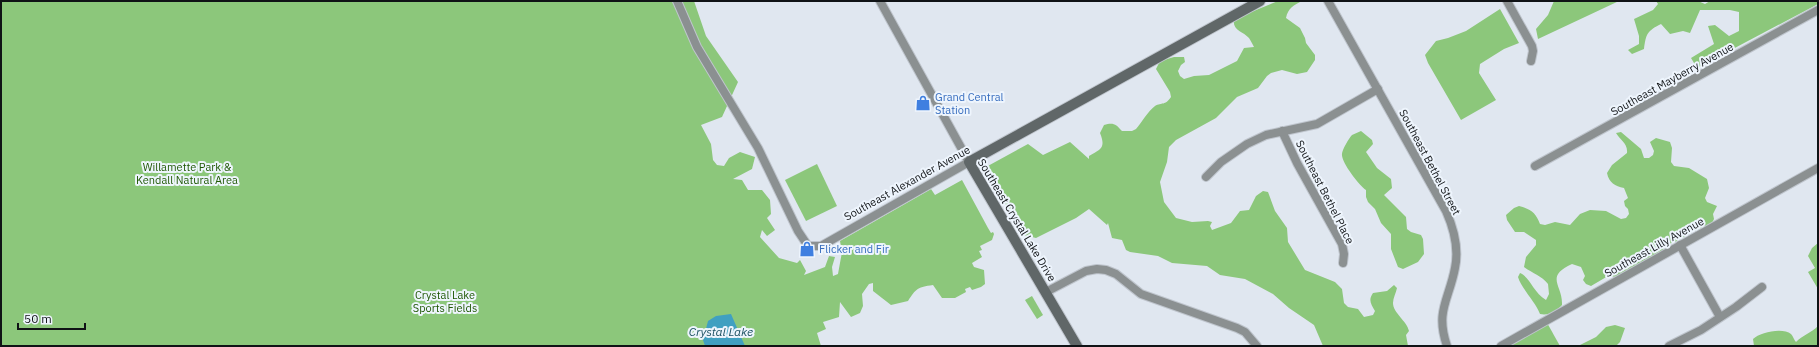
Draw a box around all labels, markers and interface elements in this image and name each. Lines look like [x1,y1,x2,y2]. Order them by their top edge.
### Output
street label: Southeast Mayberry Avenue [1608,39,1736,119]
place label: Grand Central Station [935,90,1004,117]
shop icon: Grand Central Station [914,94,932,112]
street label: Southeast Bethel Street [1396,107,1464,217]
street label: Southeast Bethel Place [1293,138,1357,246]
street label: Southeast Alexander Avenue [842,142,972,224]
street label: Southeast Crystal Lake Drive [975,156,1059,284]
park label: Willamette Park & Kendall Natural Area [136,160,238,187]
street label: Southeast Lilly Avenue [1602,214,1706,280]
shop icon: Flicker and Fir [798,240,816,258]
place label: Flicker and Fir [819,242,889,256]
park label: Crystal Lake Sports Fields [413,288,477,315]
scale bar [18,305,85,331]
text: 50 m [24,311,52,326]
water label: Crystal Lake [689,324,753,339]

